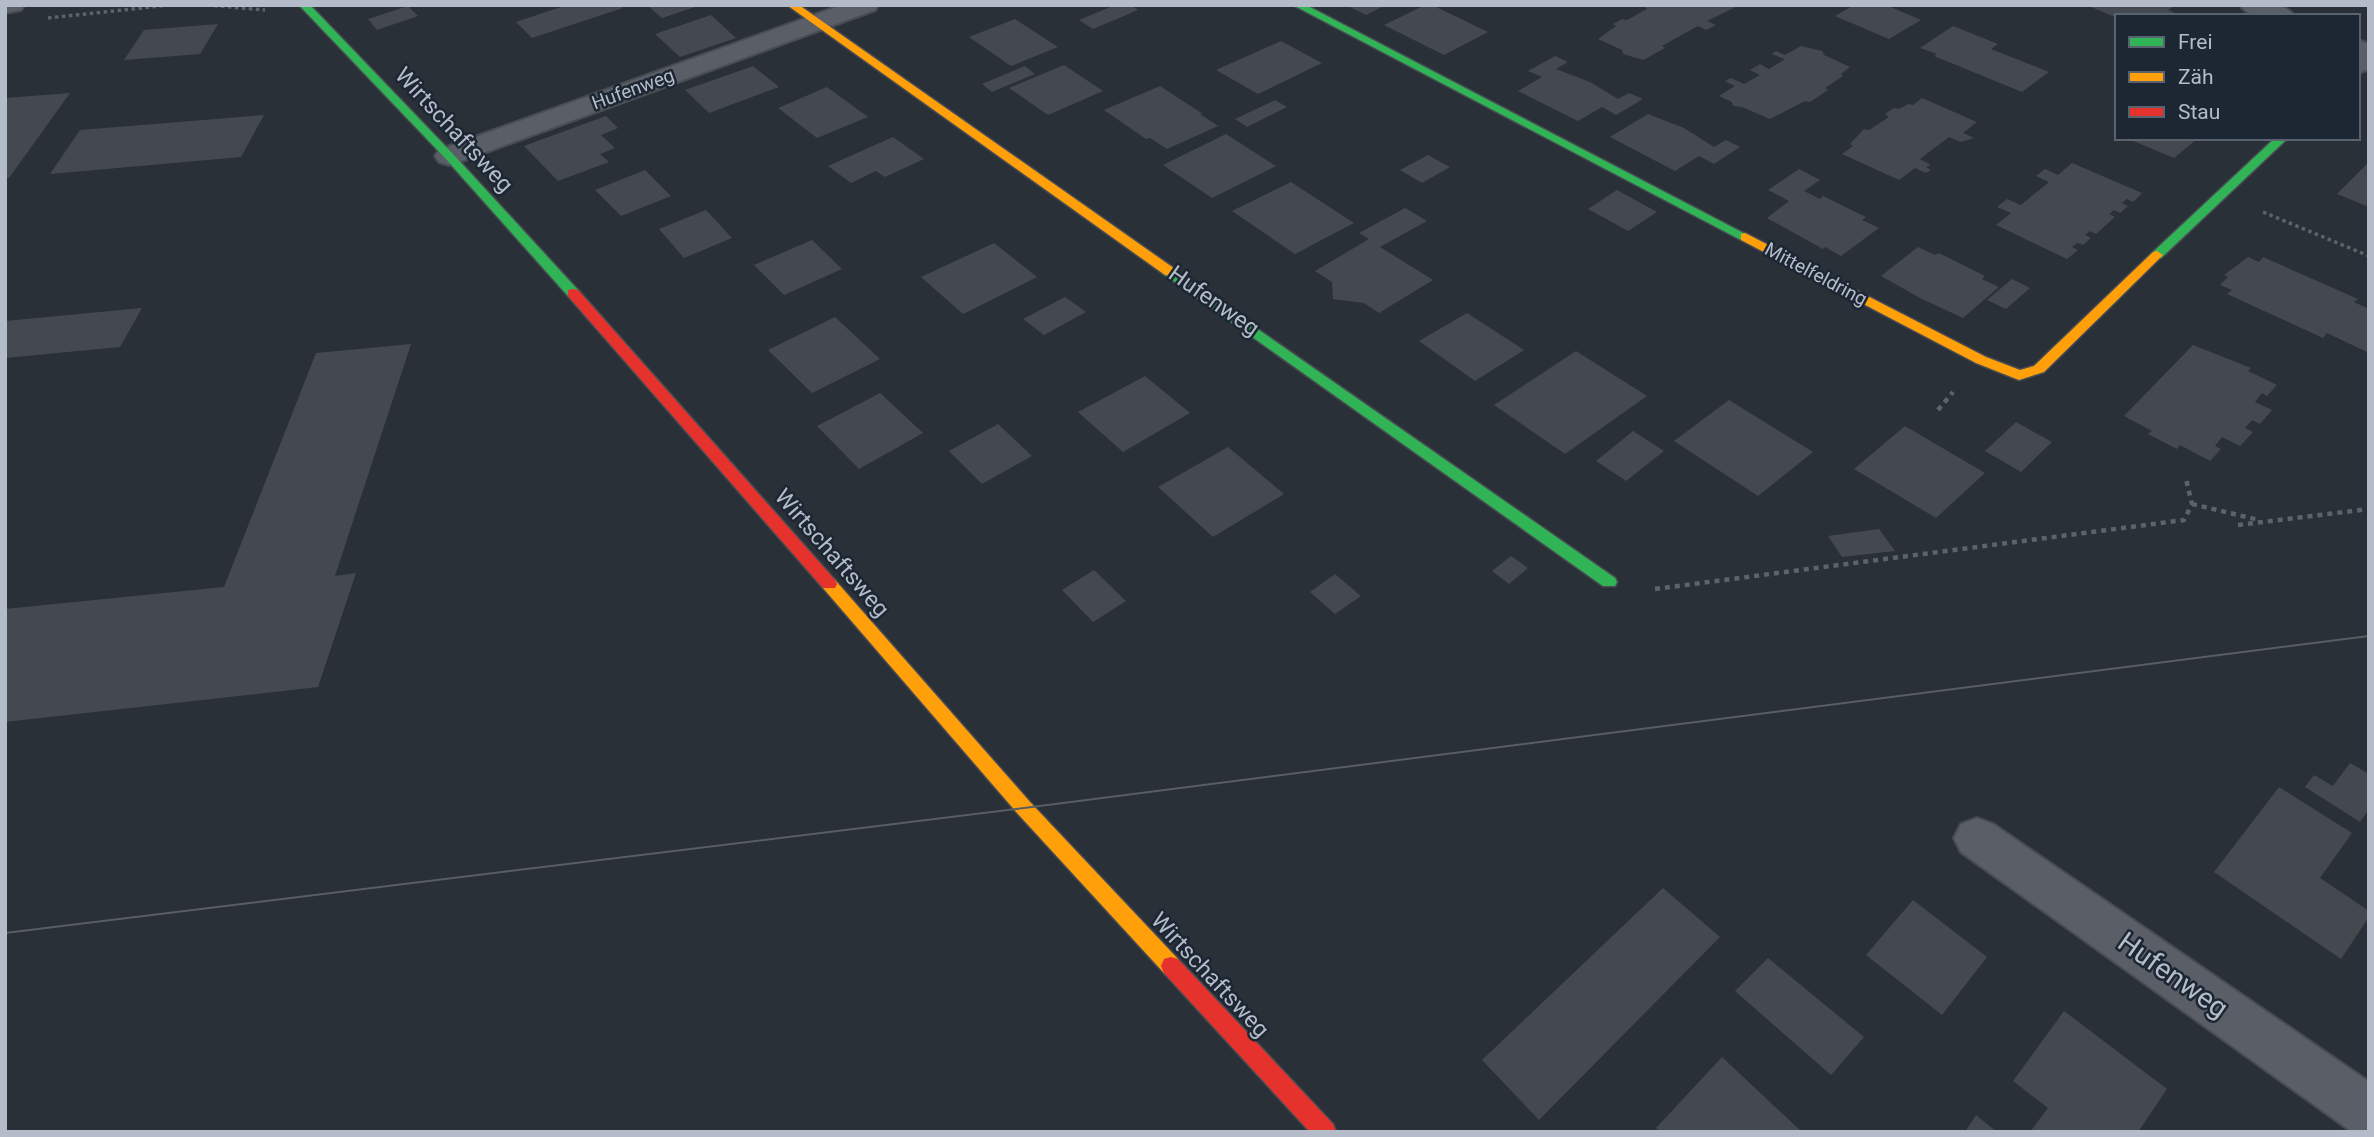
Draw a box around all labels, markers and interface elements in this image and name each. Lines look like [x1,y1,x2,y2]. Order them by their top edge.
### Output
legend [2115,14,2360,140]
text: Frei [2178,30,2213,54]
street label: Wirtschaftsweg [389,62,519,198]
street label: Hufenweg [589,63,677,115]
text: Zäh [2178,65,2214,89]
text: Stau [2178,100,2220,124]
street label: Mittelfeldring [1761,237,1871,311]
street label: Hufenweg [1164,260,1264,342]
street label: Wirtschaftsweg [769,483,895,623]
street label: Wirtschaftsweg [1145,907,1275,1043]
street label: Hufenweg [2112,925,2234,1025]

